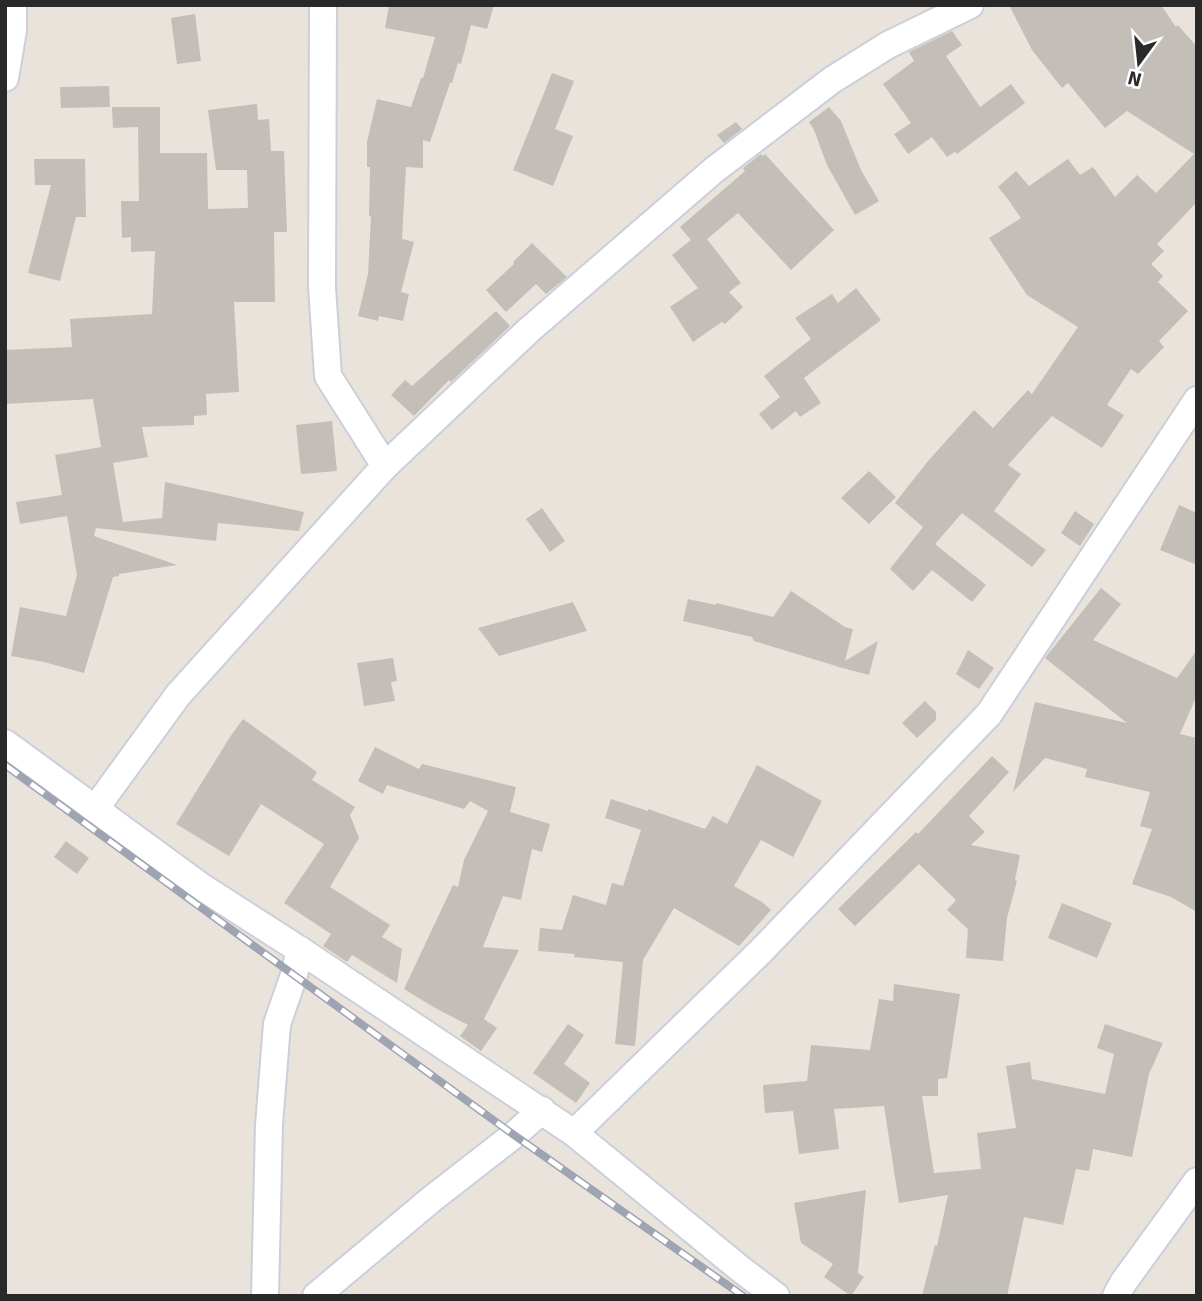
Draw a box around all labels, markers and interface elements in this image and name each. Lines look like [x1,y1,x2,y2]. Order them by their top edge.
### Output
north arrow [1104,28,1174,98]
text: N [1125,65,1144,92]

